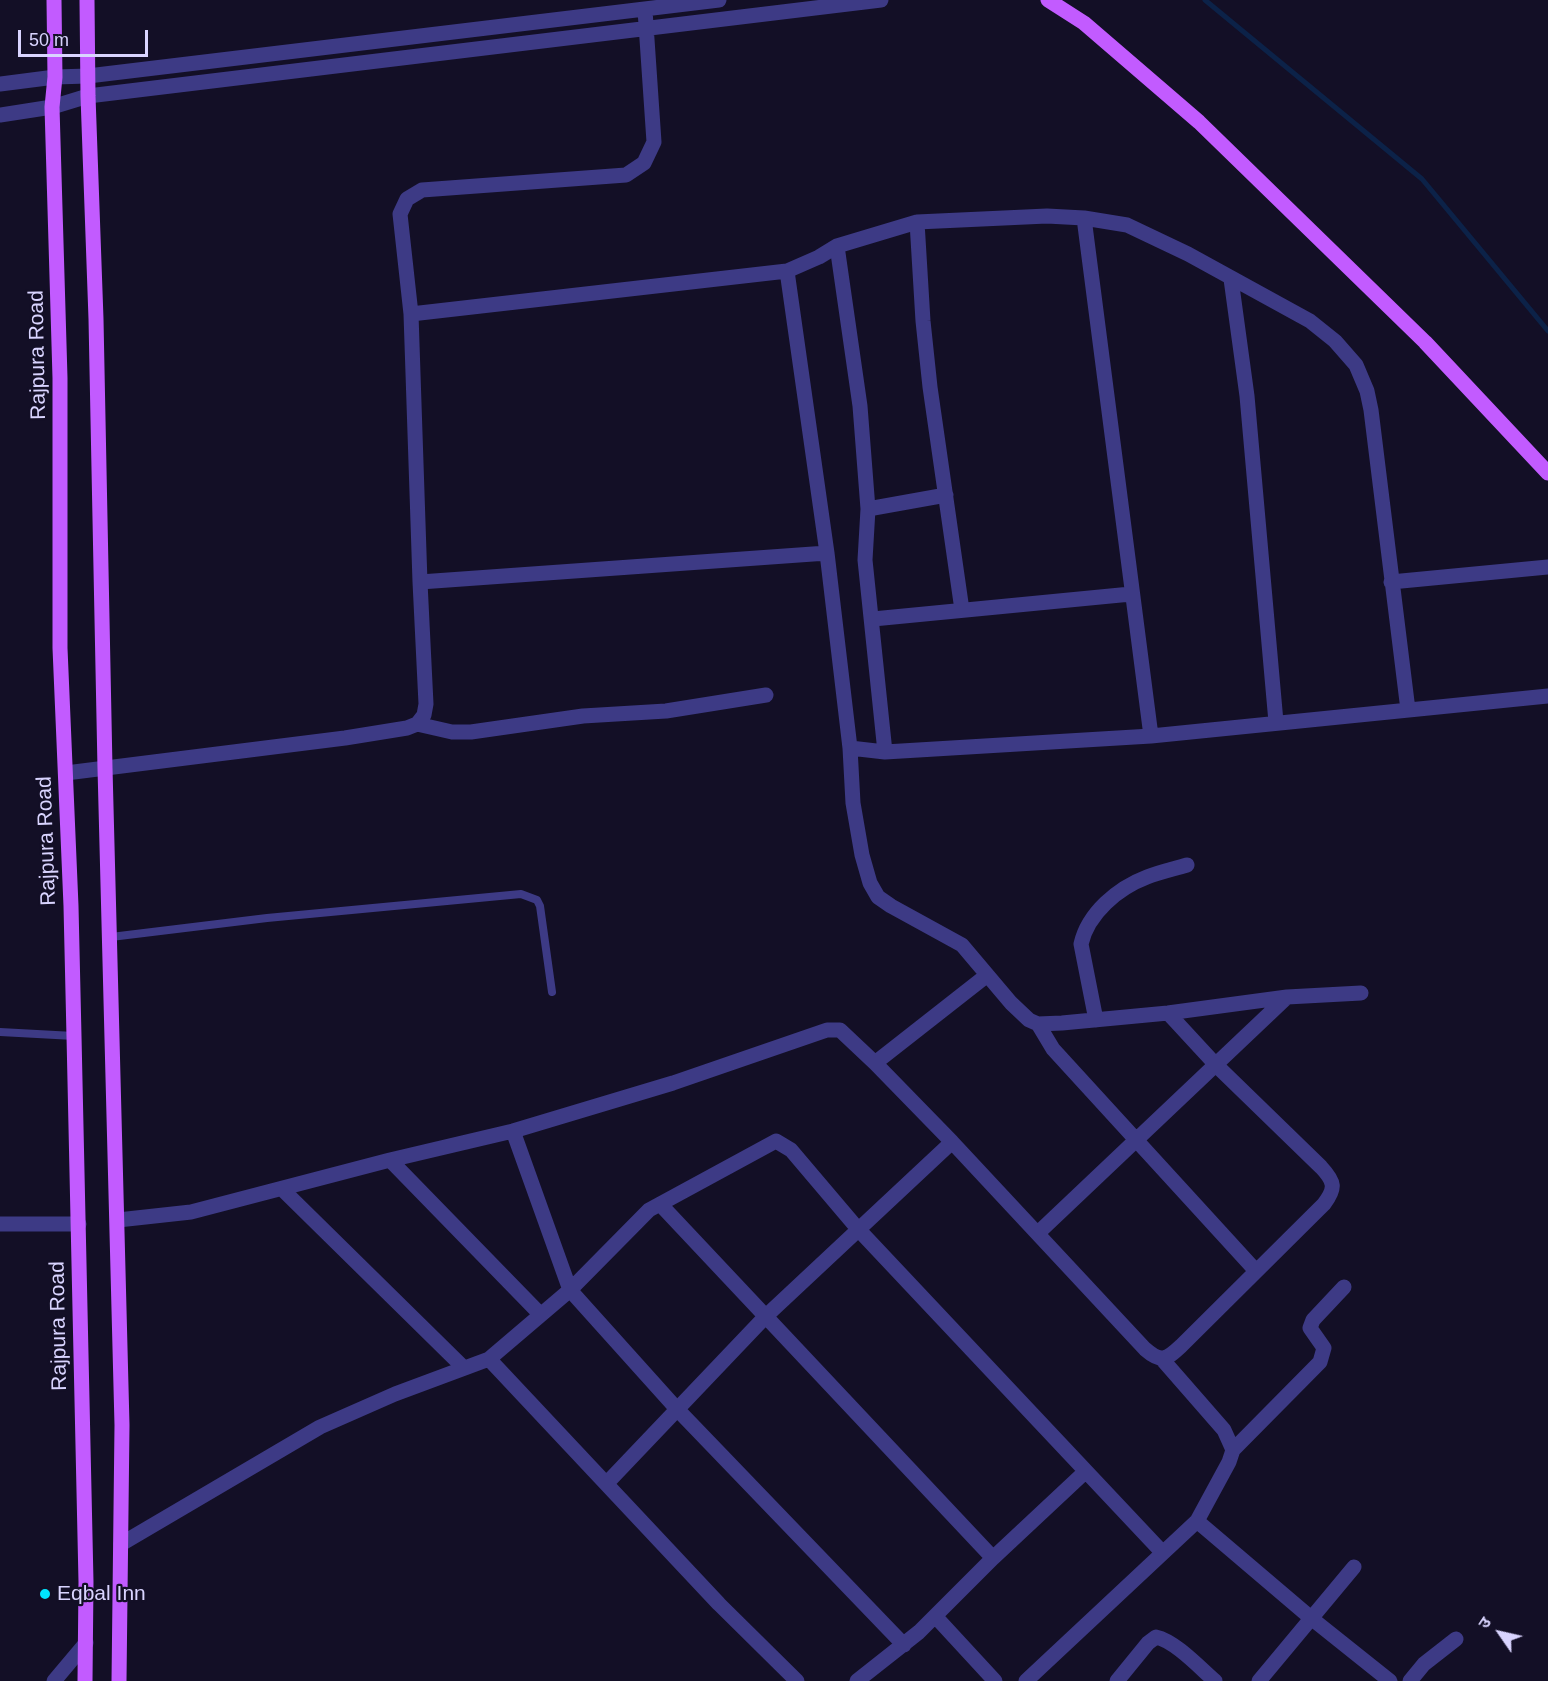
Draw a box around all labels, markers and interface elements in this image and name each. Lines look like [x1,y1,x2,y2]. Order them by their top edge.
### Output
scale bar [21,18,152,56]
text: 50 m [29,30,69,50]
street label: Rajpura Road [24,290,52,420]
street label: Rajpura Road [32,776,62,906]
street label: Rajpura Road [45,1261,73,1391]
place label: Eqbal Inn [57,1581,146,1607]
marker: Eqbal Inn [38,1587,52,1601]
north arrow [1470,1603,1530,1663]
text: उ [1475,1614,1494,1631]

